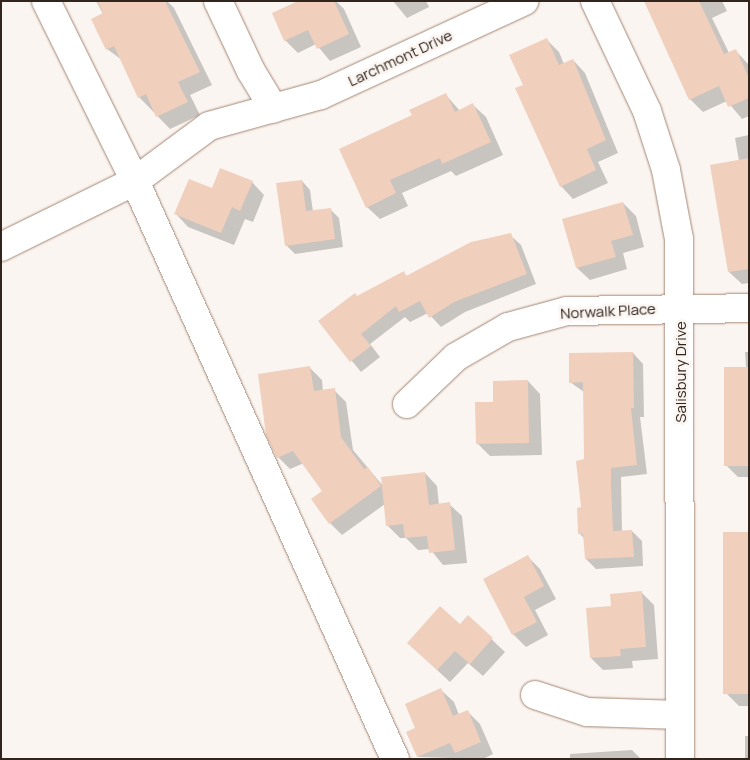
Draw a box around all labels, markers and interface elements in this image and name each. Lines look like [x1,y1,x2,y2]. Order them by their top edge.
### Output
street label: Larchmont Drive [345,26,455,90]
street label: Norwalk Place [560,300,656,322]
street label: Salisbury Drive [672,321,690,423]

